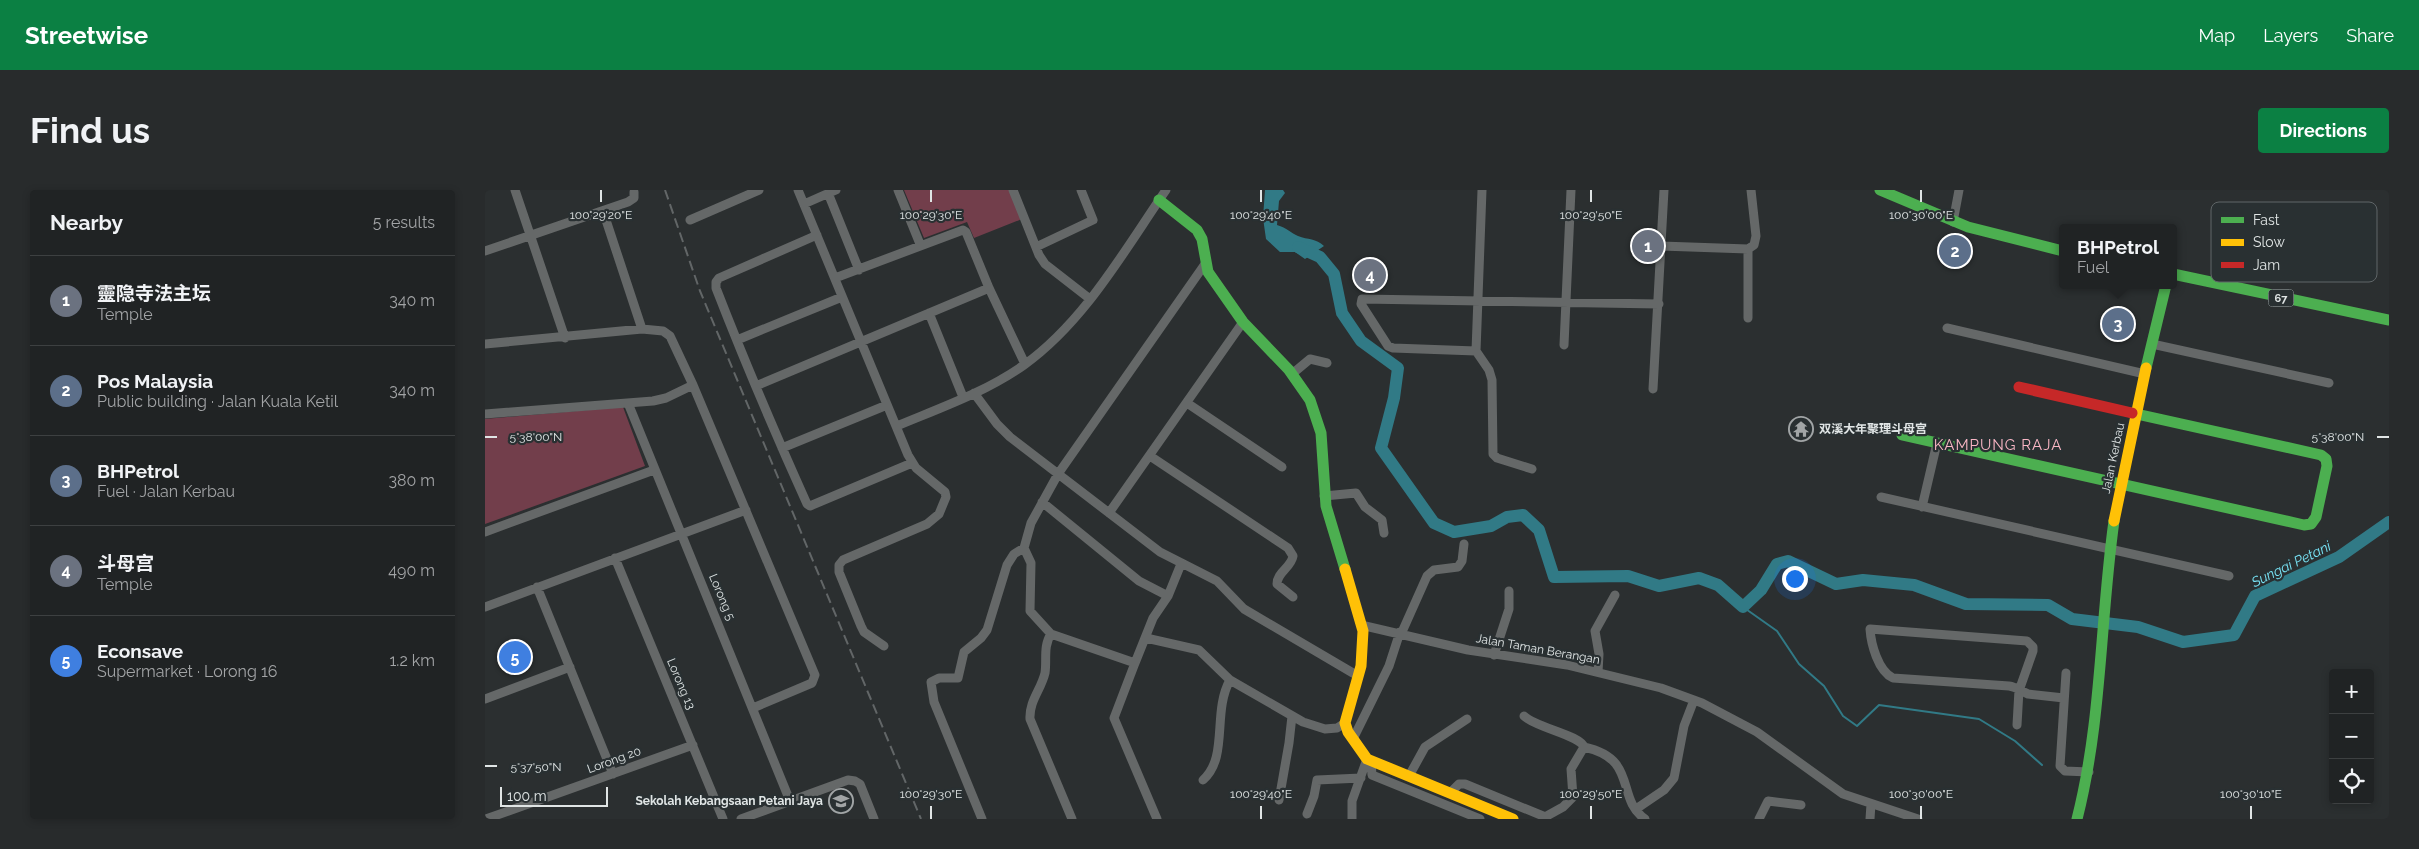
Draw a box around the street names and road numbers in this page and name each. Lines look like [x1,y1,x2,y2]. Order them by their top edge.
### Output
road number: 67 [2269,290,2293,306]
street label: Jalan Kerbau [2099,421,2127,495]
street label: Lorong 5 [706,572,738,623]
street label: Jalan Taman Berangan [1475,631,1601,667]
street label: Lorong 13 [664,656,698,712]
street label: Lorong 20 [585,744,643,776]

